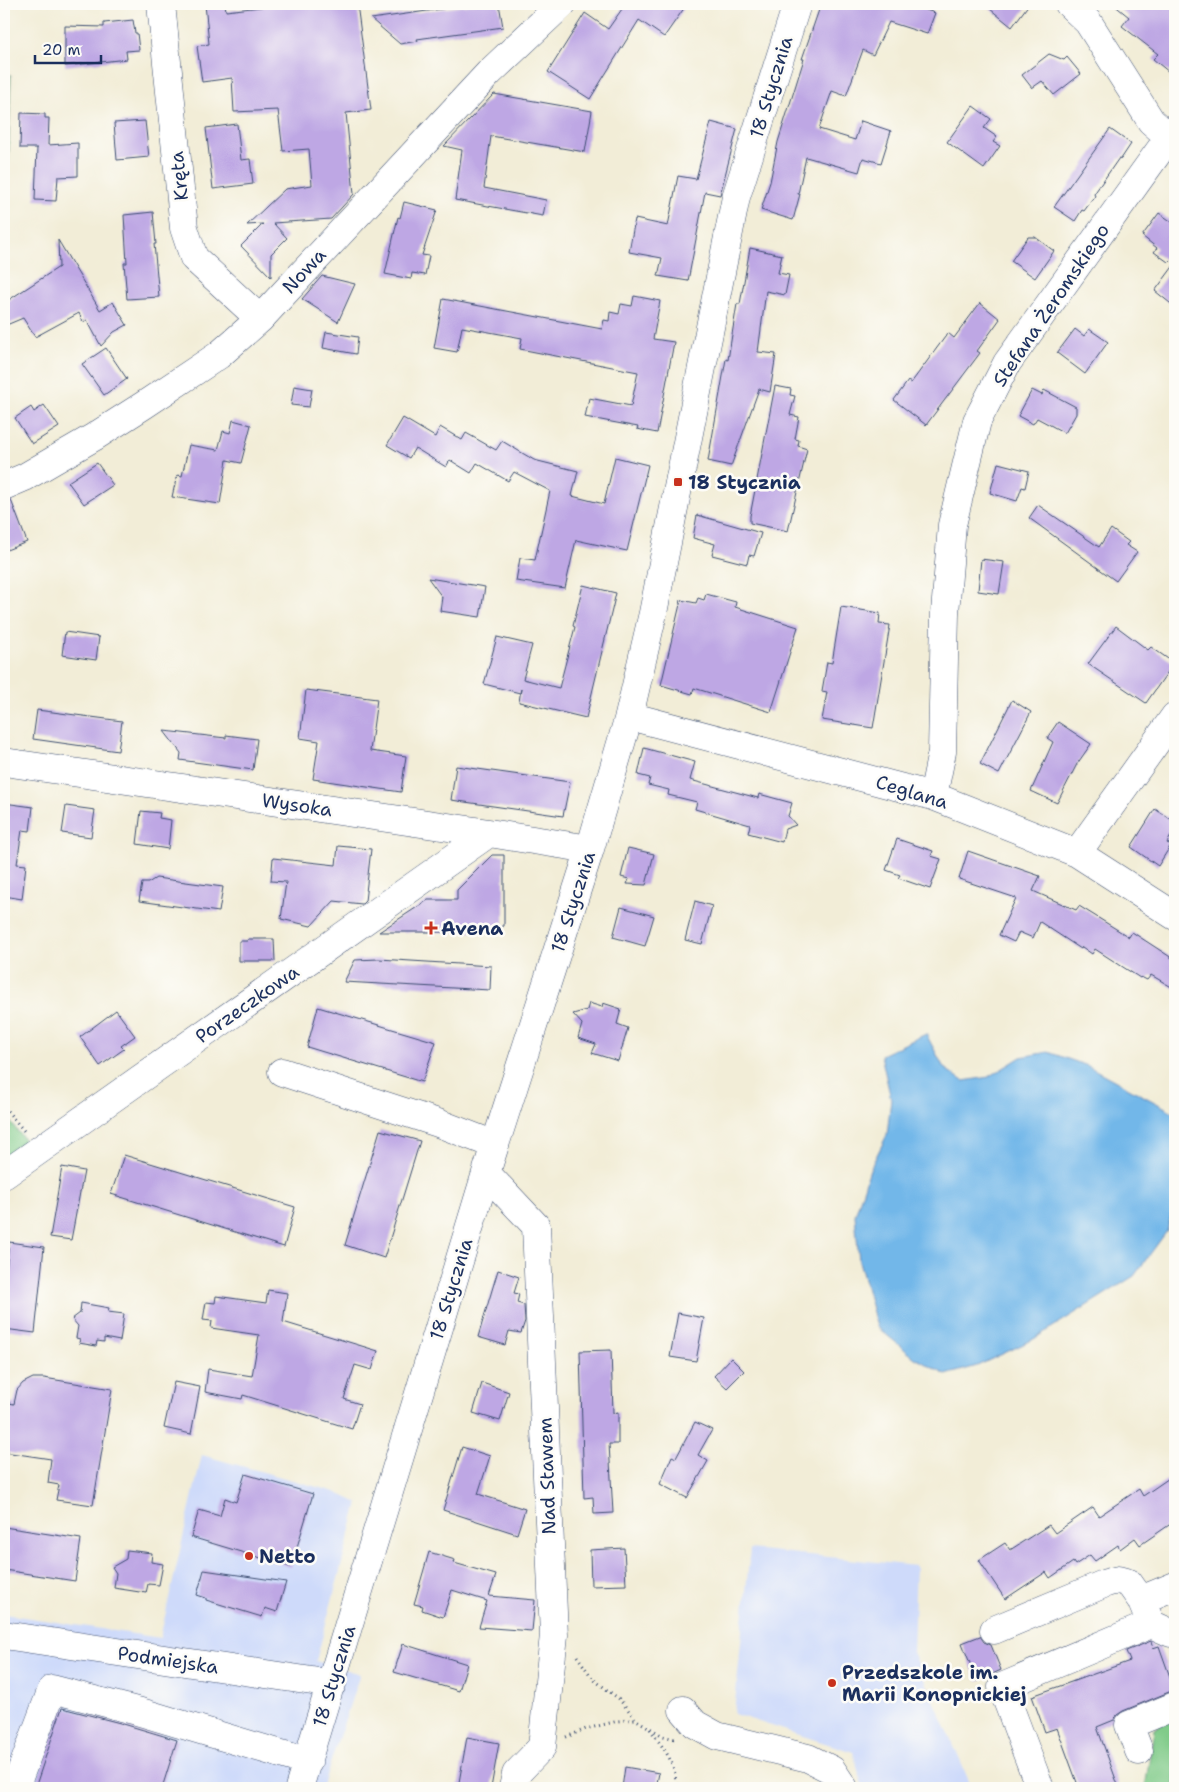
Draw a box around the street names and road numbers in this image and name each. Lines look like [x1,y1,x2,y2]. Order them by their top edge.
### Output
street label: 18 Stycznia [744,33,798,141]
street label: Kręta [164,150,194,202]
street label: Stefana Żeromskiego [987,219,1115,391]
street label: Nowa [277,243,332,299]
street label: Ceglana [873,769,951,815]
street label: Wysoka [260,788,334,822]
street label: 18 Stycznia [545,848,601,956]
street label: Porzeczkowa [190,959,304,1049]
street label: 18 Stycznia [424,1235,478,1343]
street label: Nad Stawem [532,1417,562,1535]
street label: 18 Stycznia [307,1622,361,1730]
street label: Podmiejska [116,1641,220,1679]

